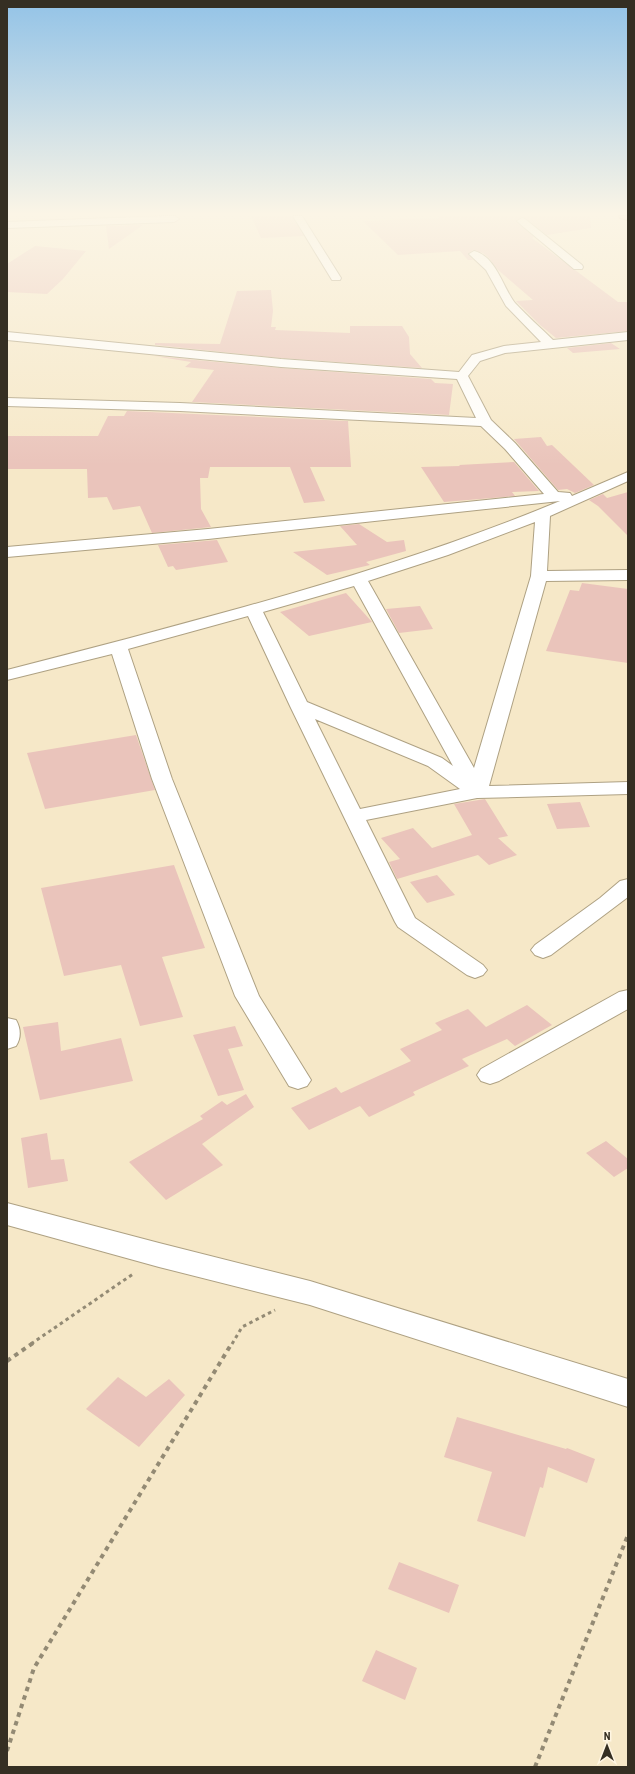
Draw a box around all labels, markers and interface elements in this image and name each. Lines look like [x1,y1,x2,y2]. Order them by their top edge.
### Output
north arrow [587,1726,627,1766]
text: N [604,1730,611,1743]

